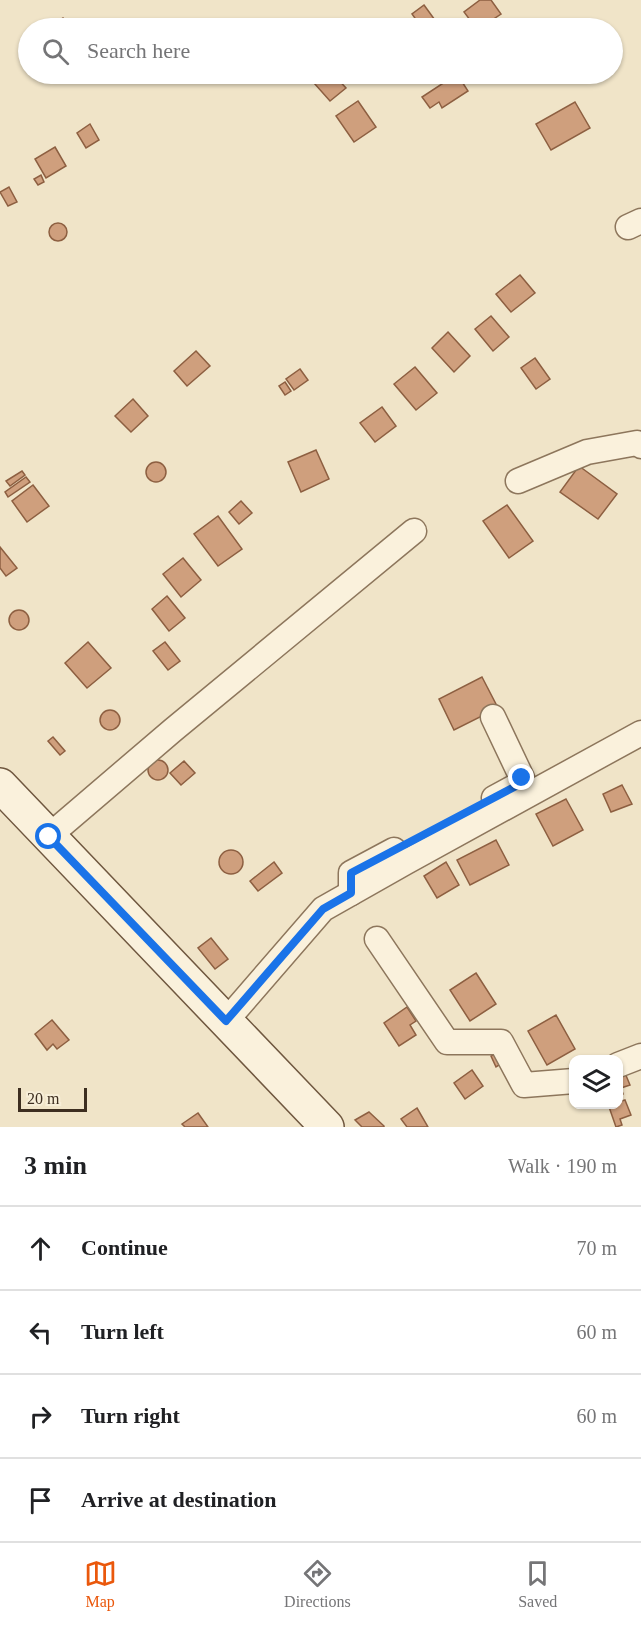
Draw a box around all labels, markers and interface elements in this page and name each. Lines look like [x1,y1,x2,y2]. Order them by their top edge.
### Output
search box [18,18,623,84]
icon: search [39,35,72,68]
text: Search here [87,38,190,63]
route end [508,764,534,790]
route start [35,823,61,849]
map controls [569,1055,623,1109]
button: layers [569,1055,623,1109]
scale bar [18,1085,87,1112]
text: 20 m [27,1090,59,1107]
text: 3 min [24,1151,87,1180]
text: Walk · 190 m [508,1155,617,1177]
icon: ahead [24,1232,57,1265]
text: Continue [81,1235,168,1260]
text: 70 m [576,1237,617,1259]
icon: left [24,1316,57,1349]
text: Turn left [81,1319,164,1344]
text: 60 m [576,1321,617,1343]
icon: right [24,1400,57,1433]
text: Turn right [81,1403,180,1428]
text: 60 m [576,1405,617,1427]
icon: arrive [24,1484,57,1517]
text: Arrive at destination [81,1487,277,1512]
tab: Map [84,1557,117,1611]
tab: Directions [284,1557,351,1611]
tab: Saved [518,1557,557,1611]

